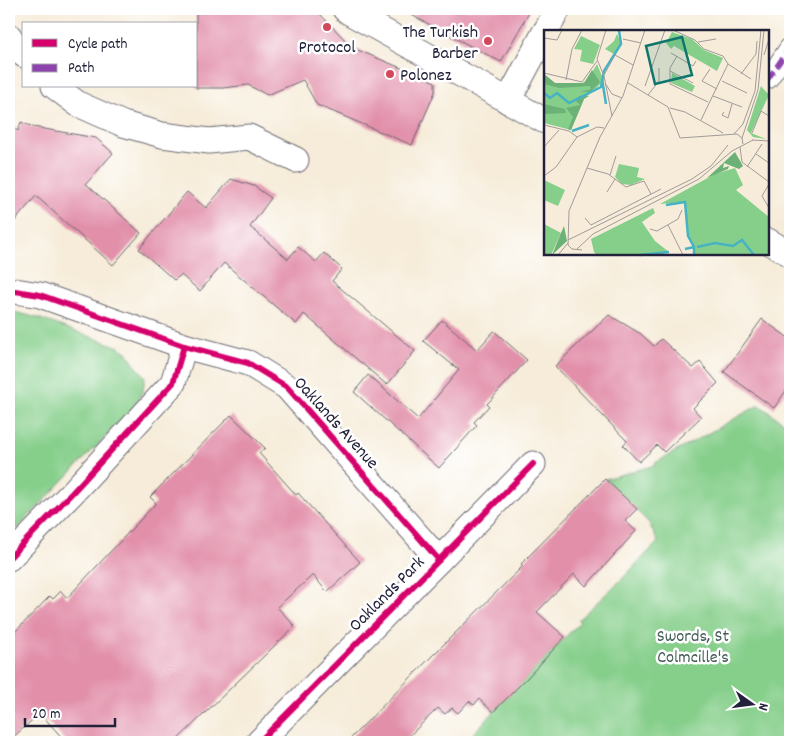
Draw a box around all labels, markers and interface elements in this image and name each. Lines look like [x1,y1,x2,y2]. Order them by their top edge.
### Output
marker: Protocol [321,21,333,33]
place label: The Turkish Barber [402,21,478,67]
legend [22,22,198,88]
inset map [544,30,769,255]
text: Cycle path [68,34,128,56]
marker: The Turkish Barber [482,35,494,47]
place label: Protocol [298,36,356,61]
text: Path [68,58,94,80]
place label: Polonez [400,64,452,89]
marker: Polonez [384,68,396,80]
street label: Oaklands Avenue [287,372,383,475]
street label: Oaklands Park [344,551,431,638]
park label: Swords, St Colmcille's [657,625,730,671]
north arrow [726,678,776,728]
scale bar [25,696,115,728]
text: N [752,701,773,713]
text: 20 m [32,704,60,726]

